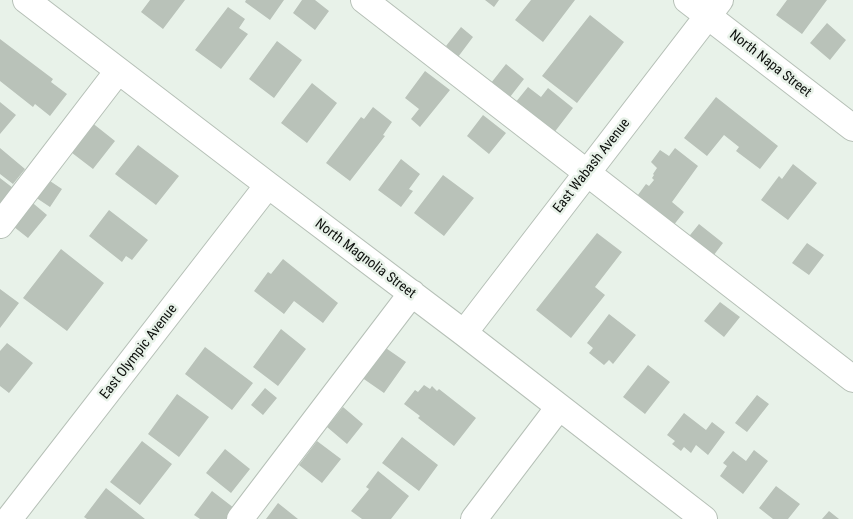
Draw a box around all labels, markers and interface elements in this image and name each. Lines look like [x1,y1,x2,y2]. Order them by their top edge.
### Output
street label: North Napa Street [726,27,814,101]
street label: East Wabash Avenue [550,116,634,216]
street label: North Magnolia Street [311,216,419,302]
street label: East Olympic Avenue [97,301,181,403]

